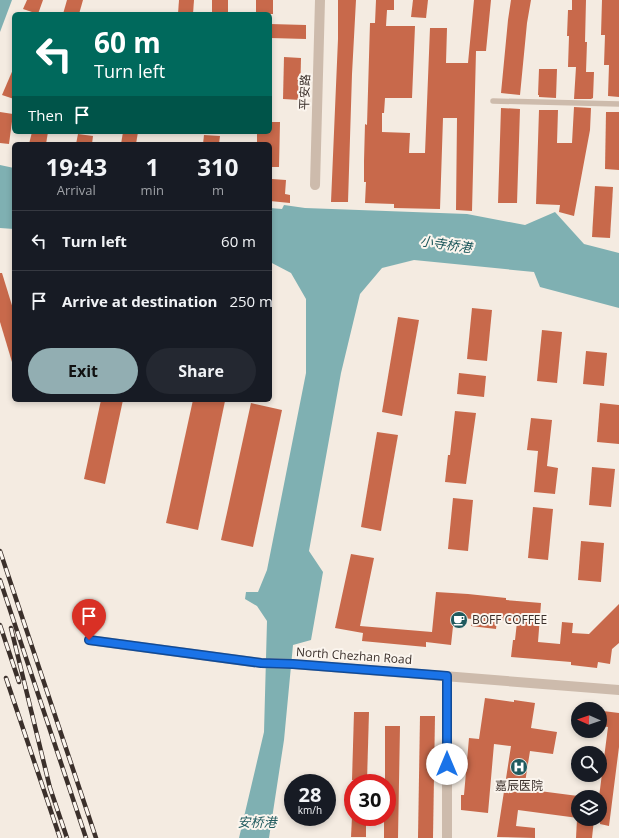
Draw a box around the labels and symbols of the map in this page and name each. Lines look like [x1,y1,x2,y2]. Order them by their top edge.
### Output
street label: 平安路 [295,74,314,110]
water label: 小寺桥港 [419,231,475,257]
pin [72,599,106,640]
cafe icon: BOFF COFFEE [449,610,469,630]
place label: BOFF COFFEE [472,611,547,628]
street label: North Chezhan Road [295,643,413,668]
north arrow [571,702,607,738]
position arrow [426,743,468,785]
hospital icon: 嘉辰医院 [509,757,529,777]
speed limit sign: 30 [344,774,396,826]
place label: 嘉辰医院 [495,777,543,794]
water label: 安桥港 [237,813,278,831]

